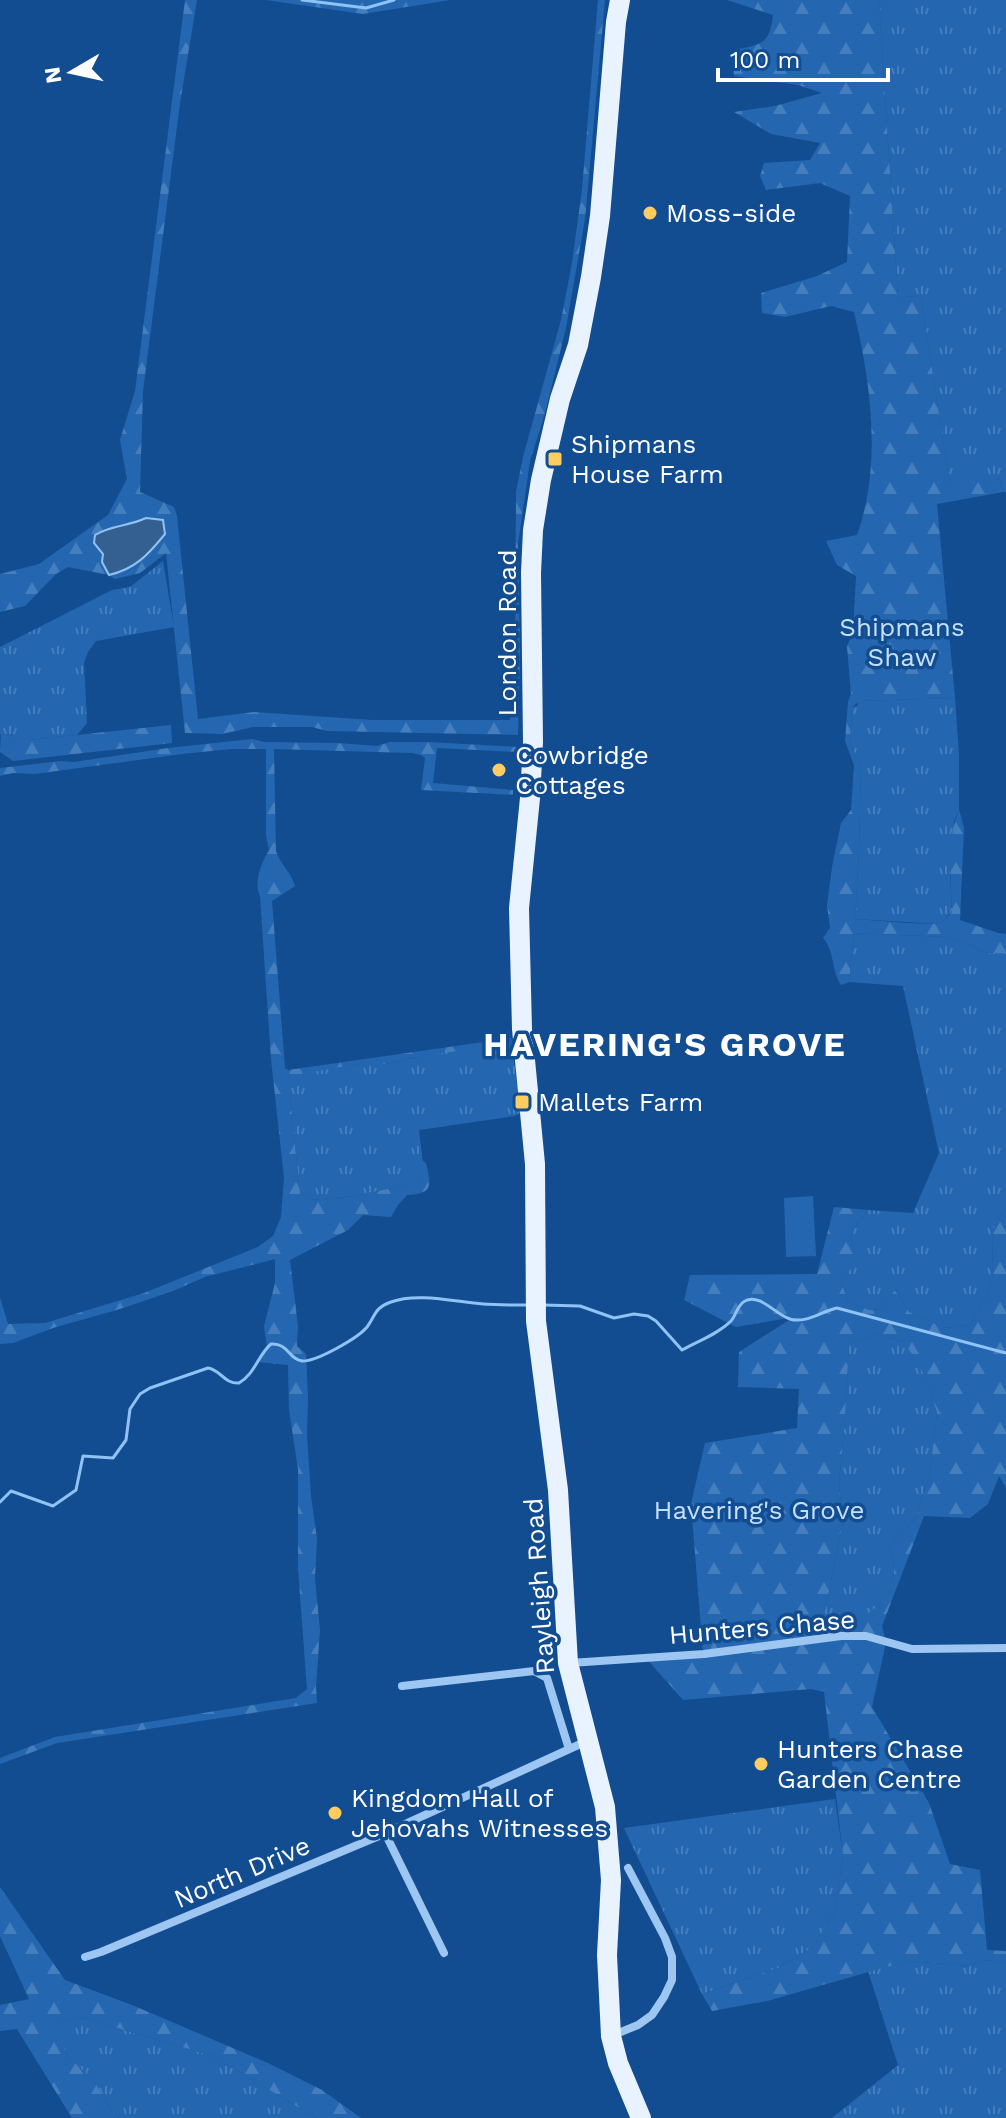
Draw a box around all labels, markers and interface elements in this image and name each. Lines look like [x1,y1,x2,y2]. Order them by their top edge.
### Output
north arrow [32,32,112,112]
scale bar [718,32,888,82]
text: 100 m [730,46,800,74]
text: N [39,65,66,85]
place label: Moss-side [666,198,796,228]
marker: Moss-side [641,204,659,222]
place label: Shipmans House Farm [571,429,724,489]
marker: Shipmans House Farm [546,450,564,468]
street label: London Road [492,549,522,717]
park label: Shipmans Shaw [839,612,965,672]
place label: Cowbridge Cottages [515,740,649,800]
marker: Cowbridge Cottages [490,761,508,779]
district label: HAVERING'S GROVE [483,1024,847,1064]
place label: Mallets Farm [538,1087,703,1117]
marker: Mallets Farm [513,1093,531,1111]
park label: Havering's Grove [654,1495,864,1525]
street label: Rayleigh Road [518,1497,560,1675]
street label: Hunters Chase [668,1604,856,1650]
place label: Hunters Chase Garden Centre [777,1734,964,1794]
marker: Hunters Chase Garden Centre [752,1755,770,1773]
place label: Kingdom Hall of Jehovahs Witnesses [351,1783,608,1843]
marker: Kingdom Hall of Jehovahs Witnesses [326,1804,344,1822]
street label: North Drive [169,1830,315,1914]

